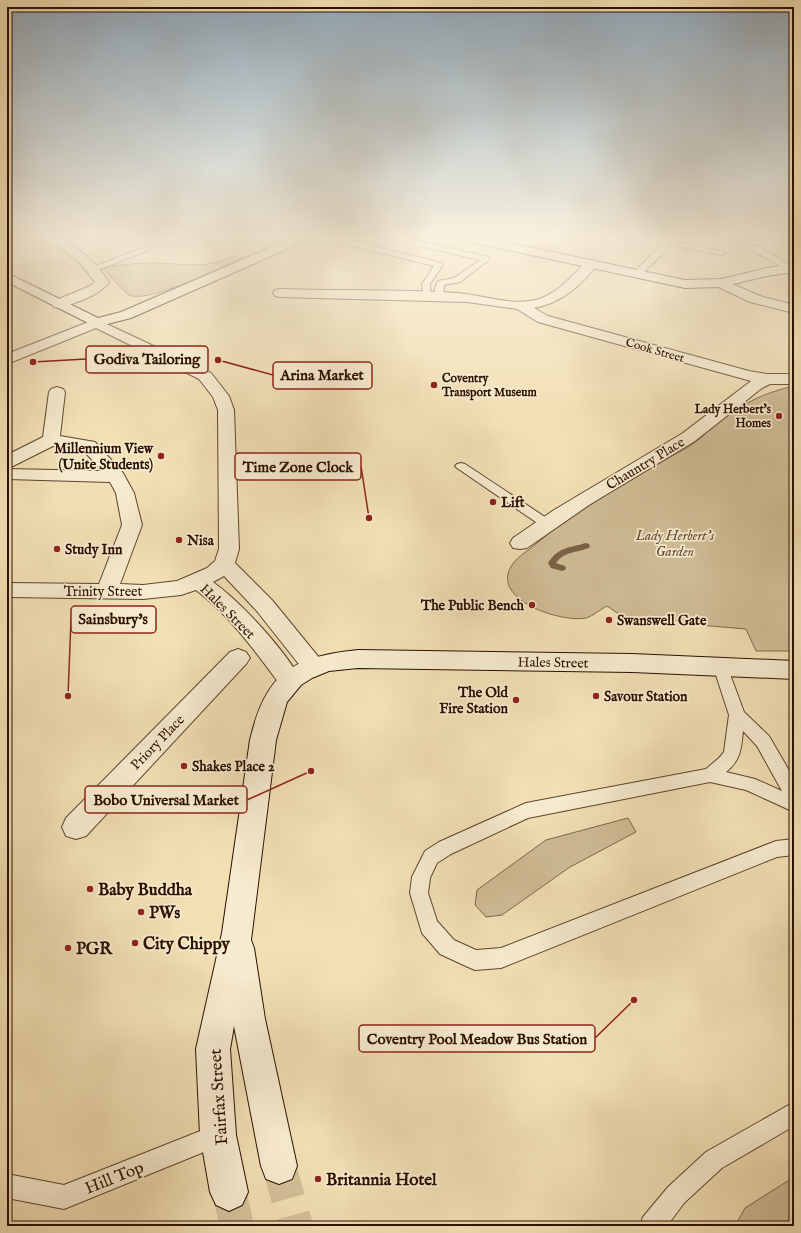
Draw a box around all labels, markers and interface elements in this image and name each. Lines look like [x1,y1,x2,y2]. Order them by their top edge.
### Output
street label: Cook Street [624,335,686,366]
callout: Godiva Tailoring [86,346,208,373]
text: Godiva Tailoring [94,350,201,369]
callout: Arina Market [273,362,372,389]
text: Arina Market [279,366,365,385]
place label: Coventry Transport Museum [441,371,537,401]
marker: Coventry Transport Museum [429,380,439,390]
place label: Lady Herbert's Homes [693,402,772,431]
marker: Lady Herbert's Homes [774,411,784,421]
street label: Chauntry Place [603,433,689,494]
place label: Millennium View (Unite Students) [54,440,154,474]
marker: Millennium View (Unite Students) [156,451,166,461]
callout: Time Zone Clock [235,453,361,480]
text: Time Zone Clock [242,458,354,477]
place label: Lift [501,494,525,512]
marker: Lift [488,497,498,507]
park label: Lady Herbert's Garden [635,527,715,561]
place label: Nisa [186,532,215,550]
marker: Nisa [174,535,184,545]
place label: Study Inn [65,541,123,559]
marker: Study Inn [52,544,62,554]
street label: Hales Street [196,580,259,643]
street label: Trinity Street [64,583,143,601]
place label: The Public Bench [420,597,525,615]
marker: The Public Bench [527,600,537,610]
callout: Sainsbury's [71,606,156,633]
text: Sainsbury's [78,610,148,629]
place label: Swanswell Gate [617,612,707,630]
marker: Swanswell Gate [604,615,614,625]
street label: Hales Street [517,653,589,673]
place label: The Old Fire Station [439,684,509,718]
place label: Savour Station [604,688,688,706]
marker: Savour Station [591,691,601,701]
marker: The Old Fire Station [511,695,521,705]
street label: Priory Place [127,711,189,774]
place label: Shakes Place 2 [192,758,275,776]
marker: Shakes Place 2 [179,761,189,771]
callout: Bobo Universal Market [85,786,247,813]
text: Bobo Universal Market [93,791,240,810]
place label: Baby Buddha [98,880,193,901]
marker: Baby Buddha [85,884,95,894]
place label: PWs [149,903,180,924]
marker: PWs [136,907,146,917]
place label: City Chippy [143,934,230,955]
marker: City Chippy [130,938,140,948]
place label: PGR [76,939,113,960]
marker: PGR [63,943,73,953]
callout: Coventry Pool Meadow Bus Station [359,1025,595,1052]
text: Coventry Pool Meadow Bus Station [367,1030,587,1049]
street label: Fairfax Street [206,1048,233,1146]
street label: Hill Top [82,1157,147,1200]
place label: Britannia Hotel [326,1170,437,1191]
marker: Britannia Hotel [313,1174,323,1184]

